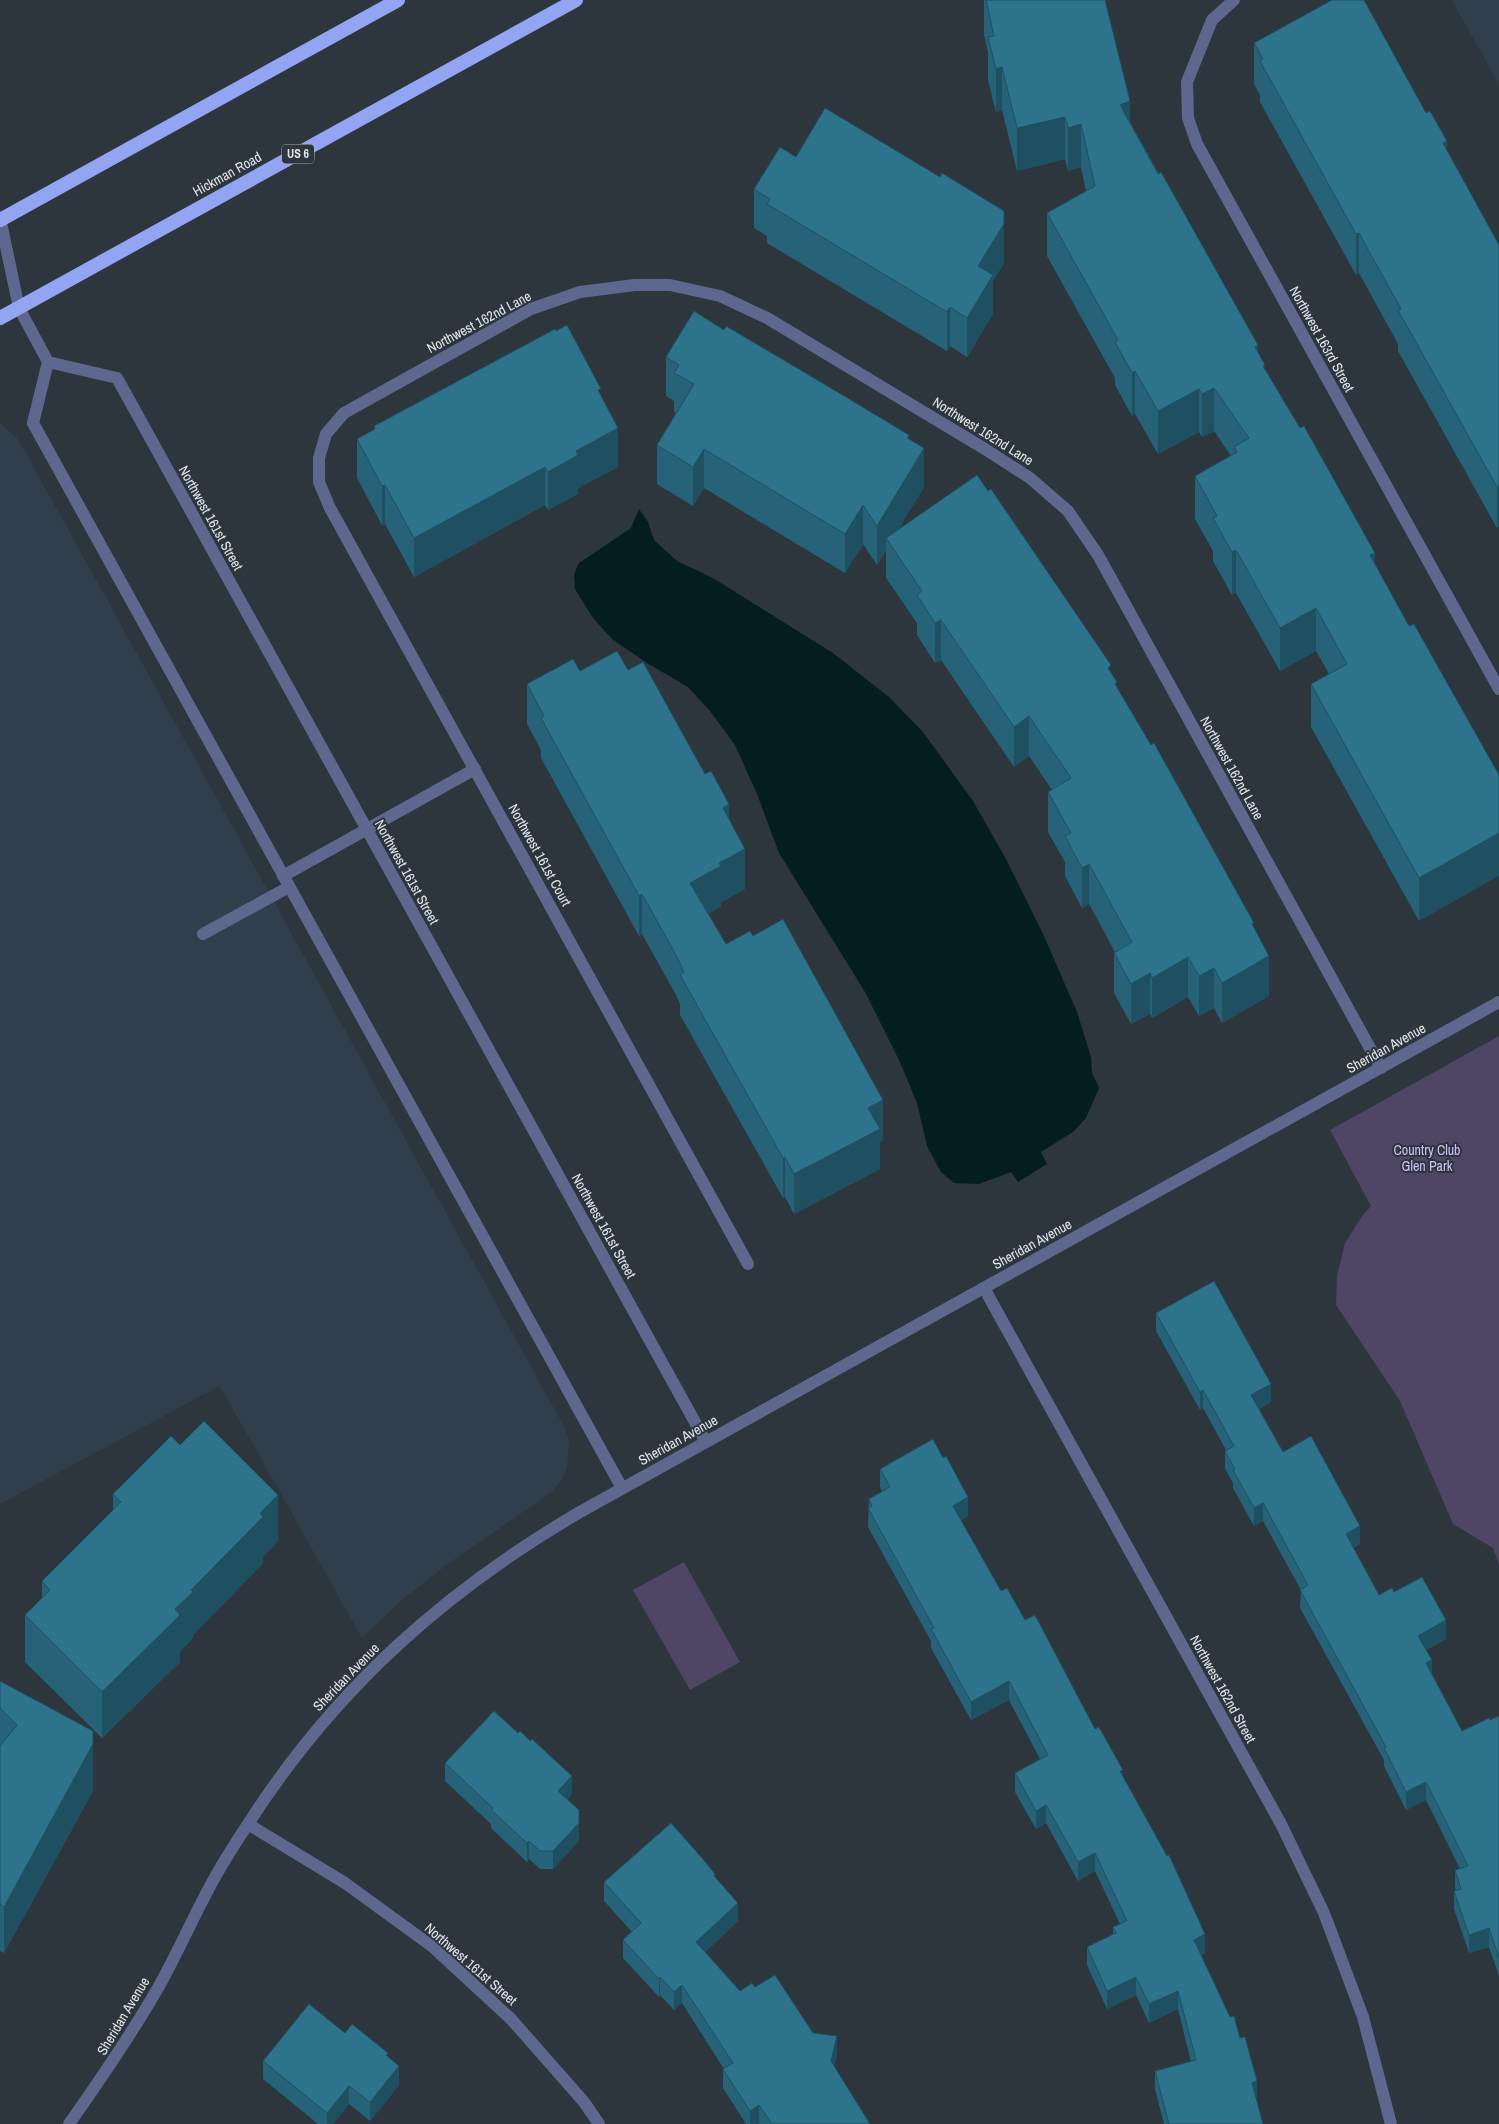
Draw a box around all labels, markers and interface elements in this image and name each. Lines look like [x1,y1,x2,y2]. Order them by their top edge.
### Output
road number: US 6 [282,144,314,164]
street label: Hickman Road [189,148,265,200]
street label: Northwest 163rd Street [1286,283,1358,395]
street label: Northwest 162nd Lane [424,287,534,357]
street label: Northwest 162nd Lane [929,393,1037,469]
street label: Northwest 161st Street [175,463,247,573]
street label: Northwest 162nd Lane [1196,713,1268,823]
street label: Northwest 161st Court [504,801,576,909]
street label: Northwest 161st Street [371,817,443,927]
street label: Sheridan Avenue [1343,1019,1429,1077]
park label: Country Club Glen Park [1394,1141,1461,1175]
street label: Northwest 161st Street [568,1171,640,1281]
street label: Sheridan Avenue [989,1215,1075,1273]
street label: Sheridan Avenue [635,1411,721,1469]
street label: Northwest 162nd Street [1186,1632,1260,1746]
street label: Sheridan Avenue [309,1639,383,1715]
street label: Northwest 161st Street [421,1919,521,2009]
street label: Sheridan Avenue [93,1974,153,2058]

